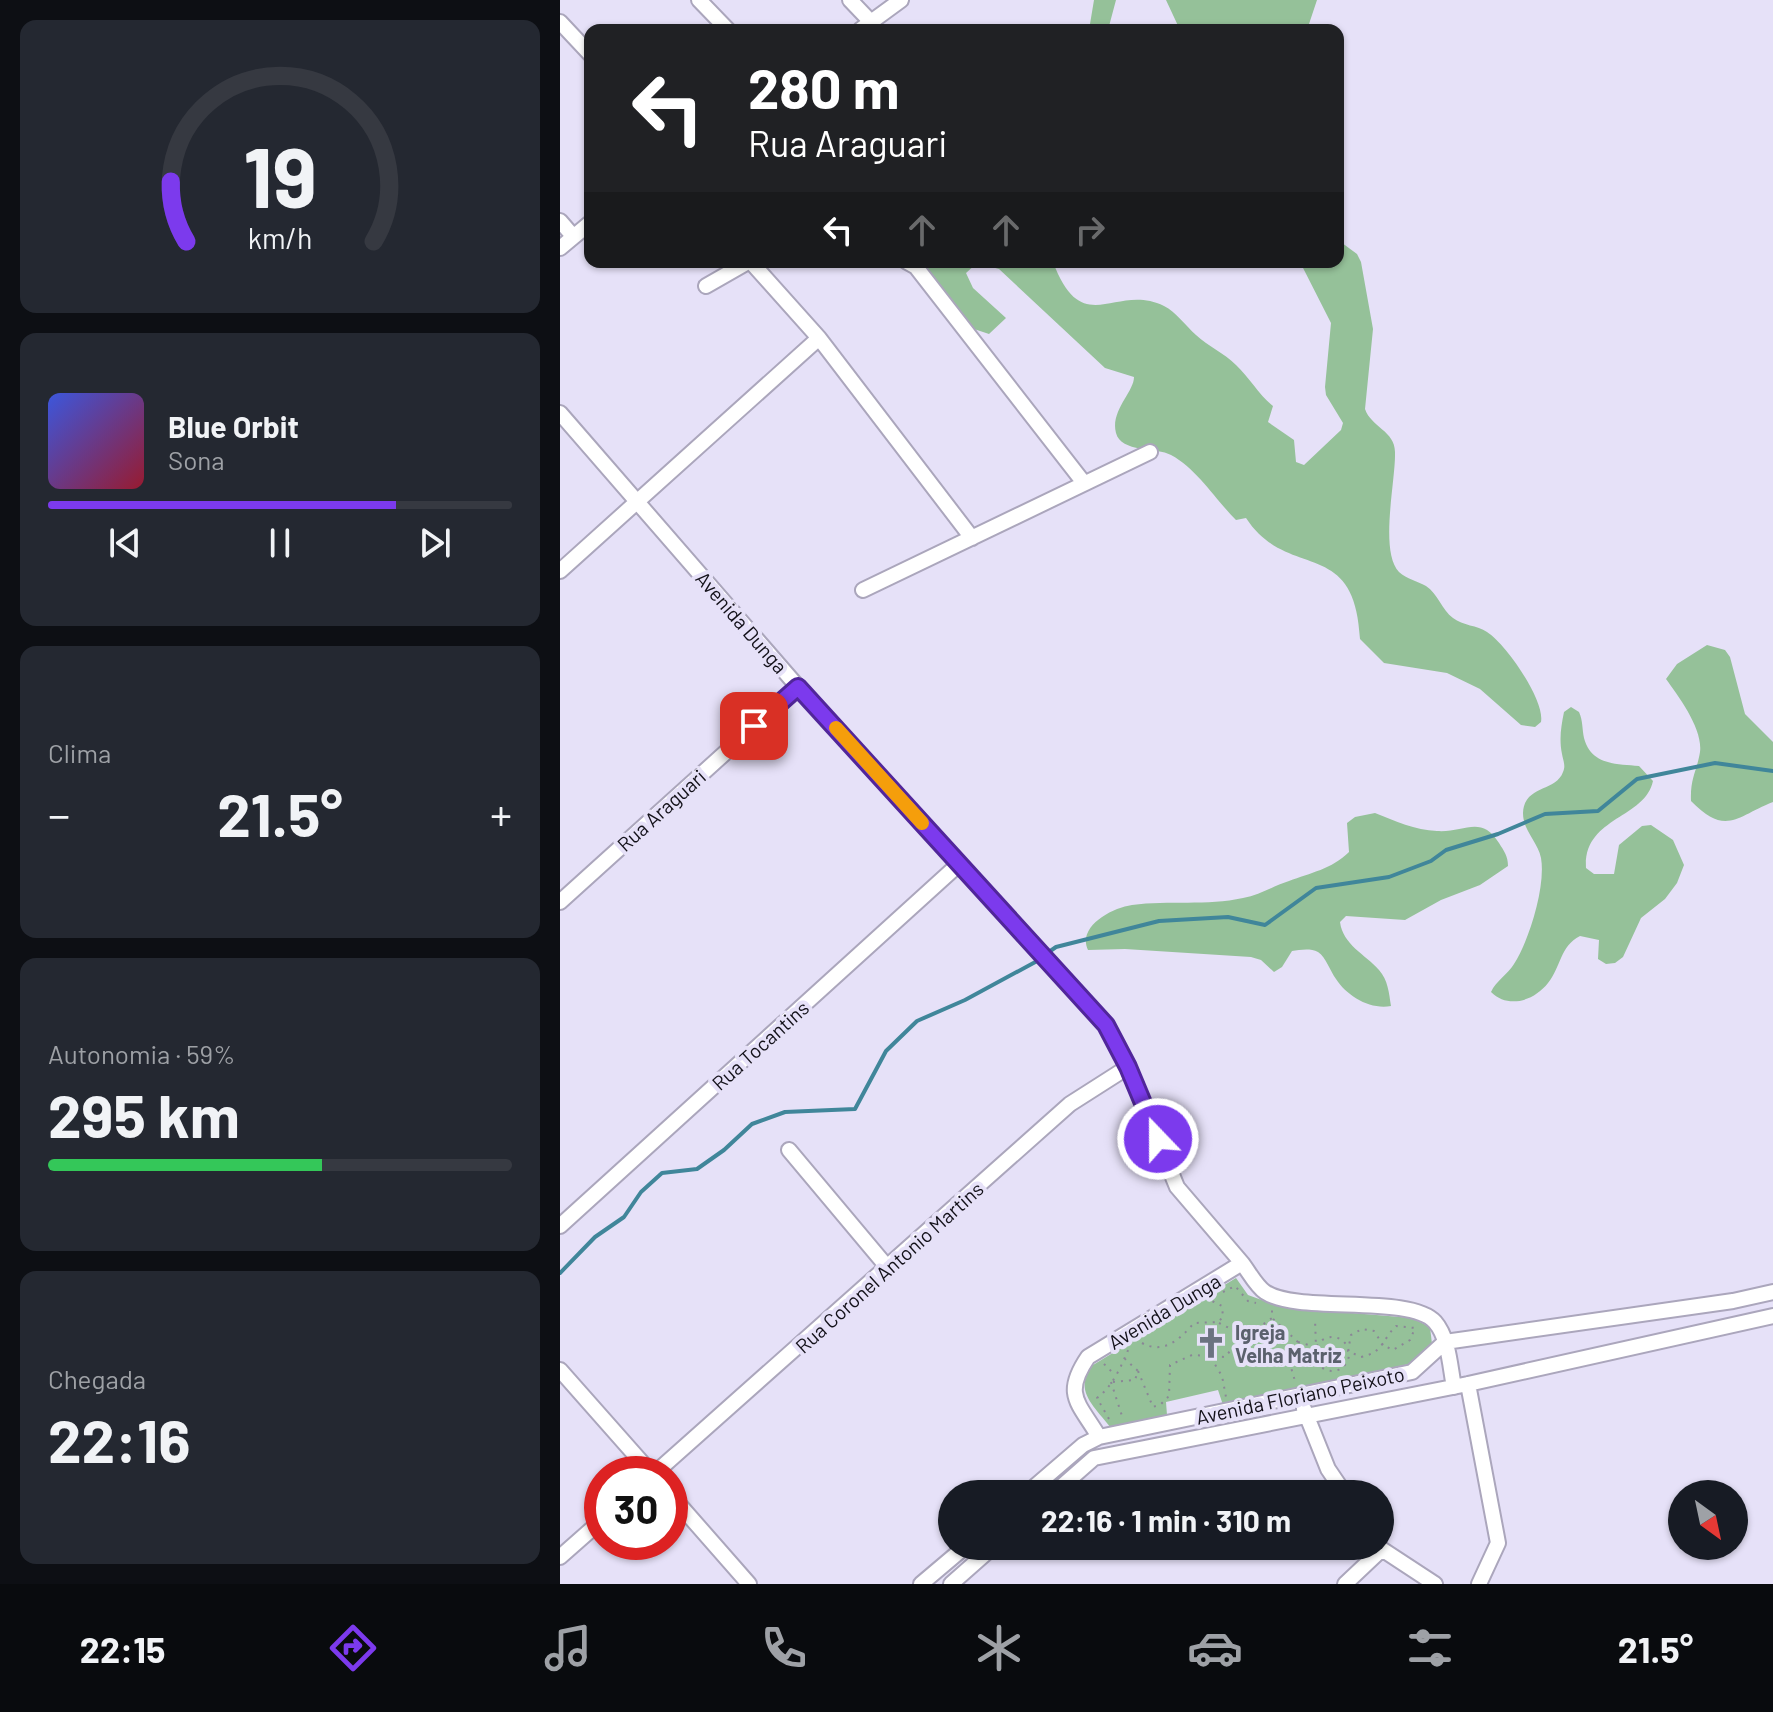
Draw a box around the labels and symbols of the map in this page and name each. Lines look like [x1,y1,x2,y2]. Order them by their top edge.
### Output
street label: Avenida Dunga [691,566,793,678]
pin [720,692,788,760]
street label: Rua Araguari [612,764,710,856]
street label: Rua Tocantins [707,995,813,1095]
position arrow [1116,1097,1200,1181]
street label: Rua Coronel Antonio Martins [790,1176,988,1358]
street label: Avenida Dunga [1103,1268,1225,1354]
place label: Igreja Velha Matriz [1235,1320,1342,1367]
church icon: Igreja Velha Matriz [1194,1326,1228,1360]
street label: Avenida Floriano Peixoto [1194,1361,1406,1429]
speed limit sign: 30 [584,1456,688,1560]
north arrow [1668,1480,1748,1560]

